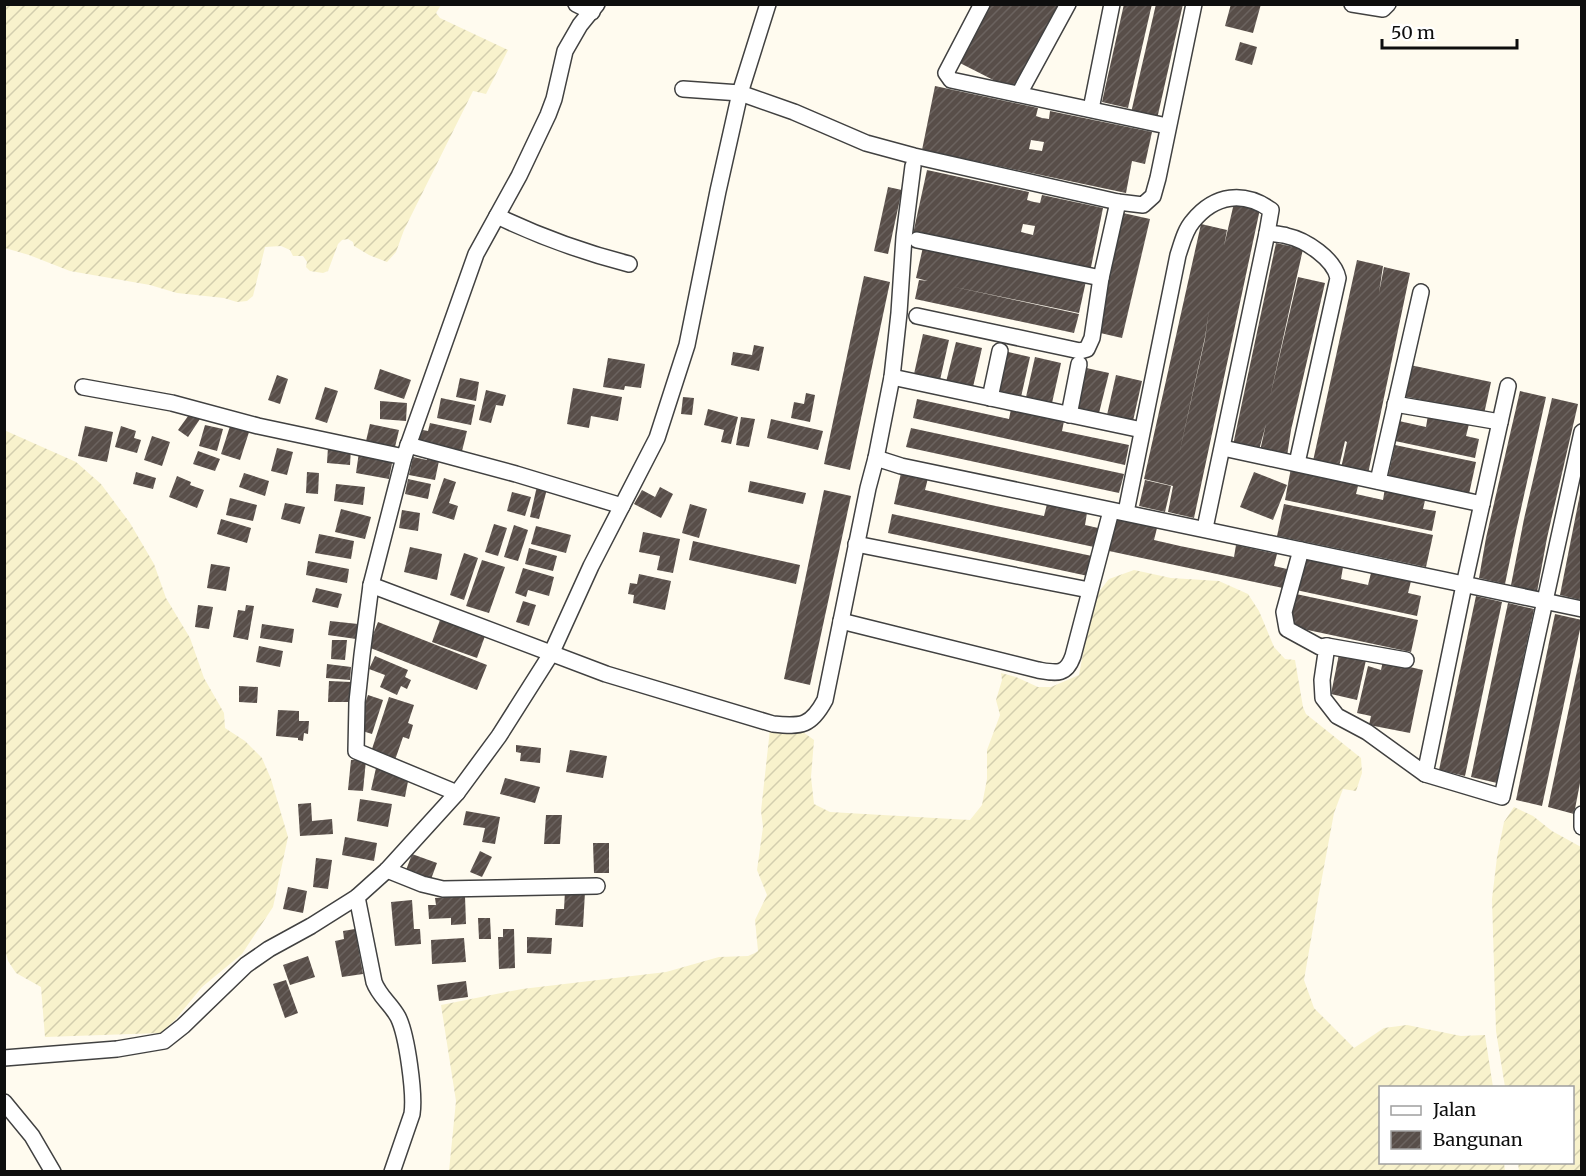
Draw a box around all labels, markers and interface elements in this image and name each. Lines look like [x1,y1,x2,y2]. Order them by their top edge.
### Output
scale bar [1382,12,1517,50]
text: 50 m [1391,21,1435,44]
legend [1379,1086,1574,1164]
text: Jalan [1432,1098,1476,1121]
text: Bangunan [1433,1128,1523,1151]

